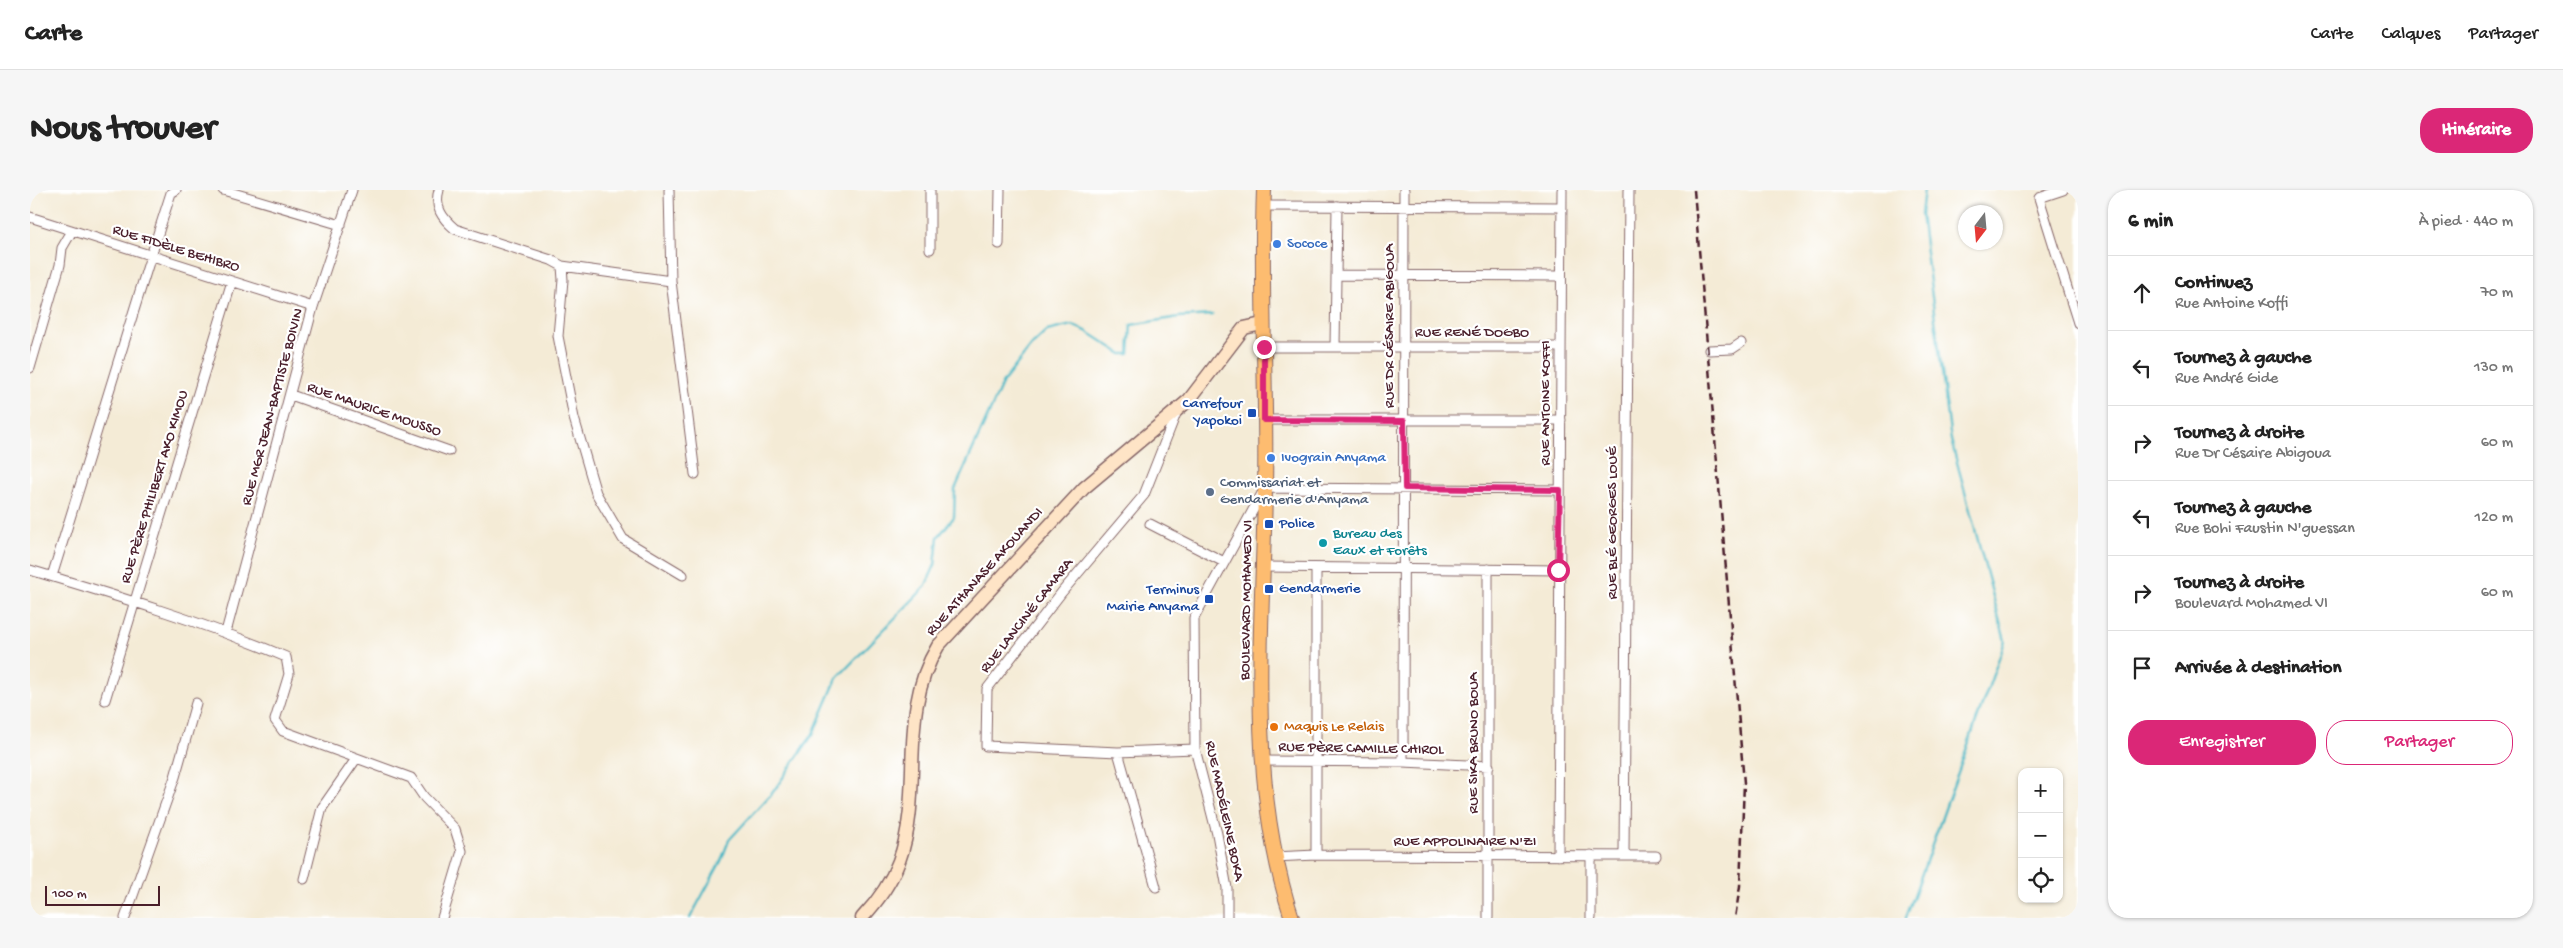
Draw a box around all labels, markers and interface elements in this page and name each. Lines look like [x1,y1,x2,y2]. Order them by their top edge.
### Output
text: Carte [25,20,82,49]
text: Carte [2311,24,2354,45]
text: Calques [2382,24,2440,45]
text: Partager [2468,24,2538,45]
button: Itinéraire [2420,108,2533,153]
text: Nous trouver [30,110,216,151]
north arrow [1958,205,2003,250]
text: 6 min [2128,210,2173,235]
text: À pied · 440 m [2419,213,2513,232]
street label: RUE FIDÈLE BEHIBRO [110,221,242,277]
place label: Sococe [1287,235,1328,253]
marker: Sococe [1271,238,1283,250]
street label: RUE DR CÉSAIRE ABIGOUA [1381,243,1399,408]
text: Continuez [2175,272,2252,295]
icon: ahead [2128,279,2156,307]
text: 70 m [2480,284,2513,303]
text: Rue Antoine Koffi [2175,295,2288,314]
street label: RUE MGR JEAN-BAPTISTE BOIVIN [238,306,308,507]
street label: RUE RENÉ DOGBO [1415,324,1529,342]
route end [1253,336,1276,359]
street label: RUE ANTOINE KOFFI [1537,340,1555,466]
text: Tournez à gauche [2175,347,2311,370]
icon: left [2128,354,2156,382]
text: 130 m [2474,359,2513,378]
text: Rue André Gide [2175,370,2278,389]
street label: RUE MAURICE MOUSSO [304,379,444,441]
street label: RUE PÈRE PHILIBERT AKO KIMOU [117,388,193,586]
place label: Carrefour Yapokoi [1182,395,1244,430]
marker: Carrefour Yapokoi [1246,407,1258,419]
text: Tournez à droite [2175,422,2304,445]
icon: right [2128,429,2156,457]
text: 60 m [2481,434,2513,453]
text: Rue Dr Césaire Abigoua [2175,445,2331,464]
street label: RUE BLÉ GEORGES LOUÉ [1604,446,1622,600]
place label: Ivograin Anyama [1281,449,1386,467]
marker: Ivograin Anyama [1265,452,1277,464]
place label: Commissariat et Gendarmerie d'Anyama [1220,474,1369,509]
marker: Commissariat et Gendarmerie d'Anyama [1204,486,1216,498]
text: Tournez à gauche [2175,497,2311,520]
street label: RUE ATHANASE AKOUANDI [923,504,1047,640]
icon: left [2128,504,2156,532]
text: 120 m [2474,509,2513,528]
place label: Police [1278,515,1315,533]
marker: Police [1263,518,1275,530]
street label: BOULEVARD MOHAMED VI [1237,520,1257,681]
text: Rue Bohi Faustin N'guessan [2175,520,2355,539]
place label: Bureau des Eaux et Forêts [1332,525,1427,560]
marker: Bureau des Eaux et Forêts [1317,537,1329,549]
street label: RUE LANCINÉ CAMARA [977,554,1078,677]
route start [1547,559,1570,582]
text: Tournez à droite [2175,572,2304,595]
icon: right [2128,579,2156,607]
place label: Gendarmerie [1279,580,1361,598]
place label: Terminus Mairie Anyama [1106,581,1200,616]
marker: Gendarmerie [1263,583,1275,595]
text: 60 m [2481,584,2513,603]
marker: Terminus Mairie Anyama [1203,593,1215,605]
text: Boulevard Mohamed VI [2175,595,2328,614]
icon: arrive [2128,654,2156,682]
text: Arrivée à destination [2175,657,2341,680]
street label: RUE SIKA BRUNO BOUA [1465,671,1483,814]
place label: Maquis Le Relais [1284,718,1384,736]
button: Enregistrer [2128,720,2316,765]
button: Partager [2326,720,2513,765]
marker: Maquis Le Relais [1268,721,1280,733]
street label: RUE MADÉLEINE BOKA [1200,739,1248,884]
street label: RUE PÈRE CAMILLE CHIROL [1278,739,1444,759]
map controls [2018,768,2063,903]
button: + [2018,768,2063,813]
button: − [2018,813,2063,858]
street label: RUE APPOLINAIRE N'ZI [1394,833,1536,851]
button: locate [2018,858,2063,903]
scale bar [45,883,160,906]
text: 100 m [52,886,87,903]

